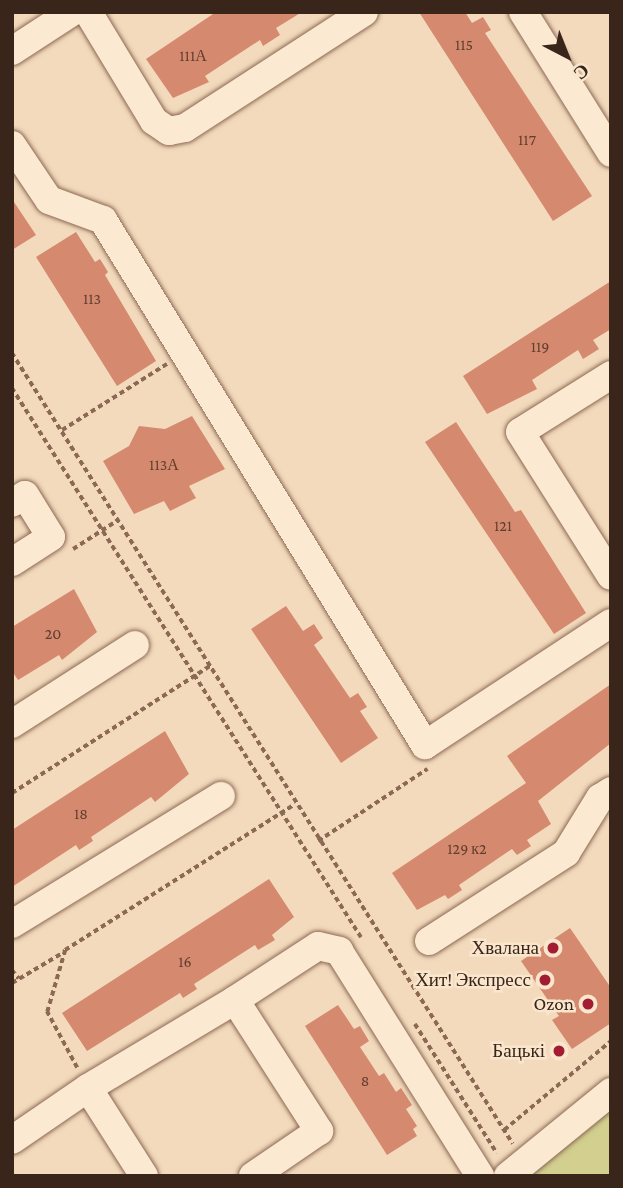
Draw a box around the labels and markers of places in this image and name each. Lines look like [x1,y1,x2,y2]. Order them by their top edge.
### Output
place label: Хвалана [471,937,539,959]
marker: Хвалана [545,940,561,956]
place label: Хит! Экспресс [415,969,531,991]
marker: Хит! Экспресс [537,972,553,988]
place label: Ozon [534,993,574,1015]
marker: Ozon [580,996,596,1012]
place label: Бацькі [492,1040,545,1062]
marker: Бацькі [551,1043,567,1059]

